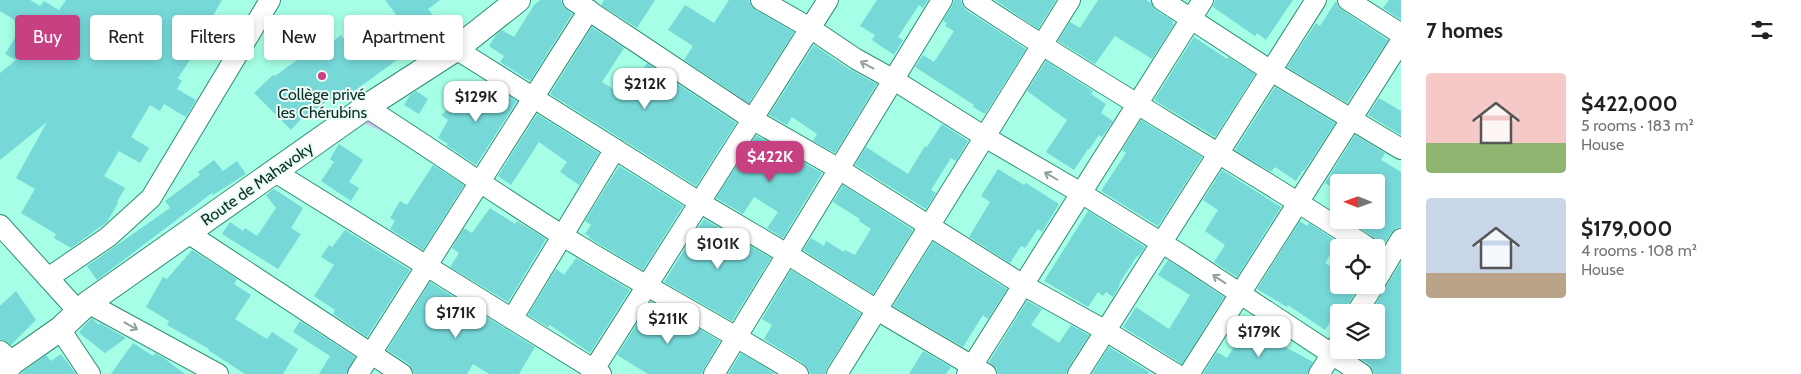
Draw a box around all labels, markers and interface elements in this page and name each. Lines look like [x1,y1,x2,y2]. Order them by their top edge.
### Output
chip: Buy [15,15,80,60]
chip: Rent [90,15,162,60]
chip: Filters [172,15,254,60]
chip: New [264,15,334,60]
chip: Apartment [344,15,463,60]
icon: filters [1748,16,1776,44]
text: 7 homes [1426,18,1503,43]
one-way arrow [859,60,874,70]
pin: $212K [610,68,680,110]
marker: Collège privé les Chérubins [316,70,328,82]
text: $212K [624,74,666,93]
pin: $129K [441,80,511,123]
place label: Collège privé les Chérubins [277,85,367,122]
text: $129K [455,87,497,106]
text: $422,000 [1581,91,1678,116]
icon: home [1466,93,1526,153]
text: 5 rooms · 183 m² [1581,116,1694,135]
text: House [1581,135,1624,154]
street label: Route de Mahavoky [197,138,317,230]
pin: $422K [735,140,805,183]
text: $422K [747,147,793,166]
one-way arrow [1045,170,1059,180]
north arrow [1330,174,1385,229]
map controls [1330,174,1385,359]
text: $179,000 [1581,216,1672,241]
icon: home [1466,218,1526,278]
pin: $101K [683,228,753,270]
text: $101K [697,234,739,253]
button: locate [1330,239,1385,294]
text: 4 rooms · 108 m² [1581,241,1697,260]
text: House [1581,260,1624,279]
one-way arrow [1213,274,1227,284]
pin: $171K [421,296,491,339]
pin: $211K [633,302,703,345]
text: $171K [436,303,476,322]
button: layers [1330,304,1385,359]
text: $211K [648,309,688,328]
pin: $179K [1224,316,1294,358]
one-way arrow [123,322,137,332]
text: $179K [1238,322,1280,341]

